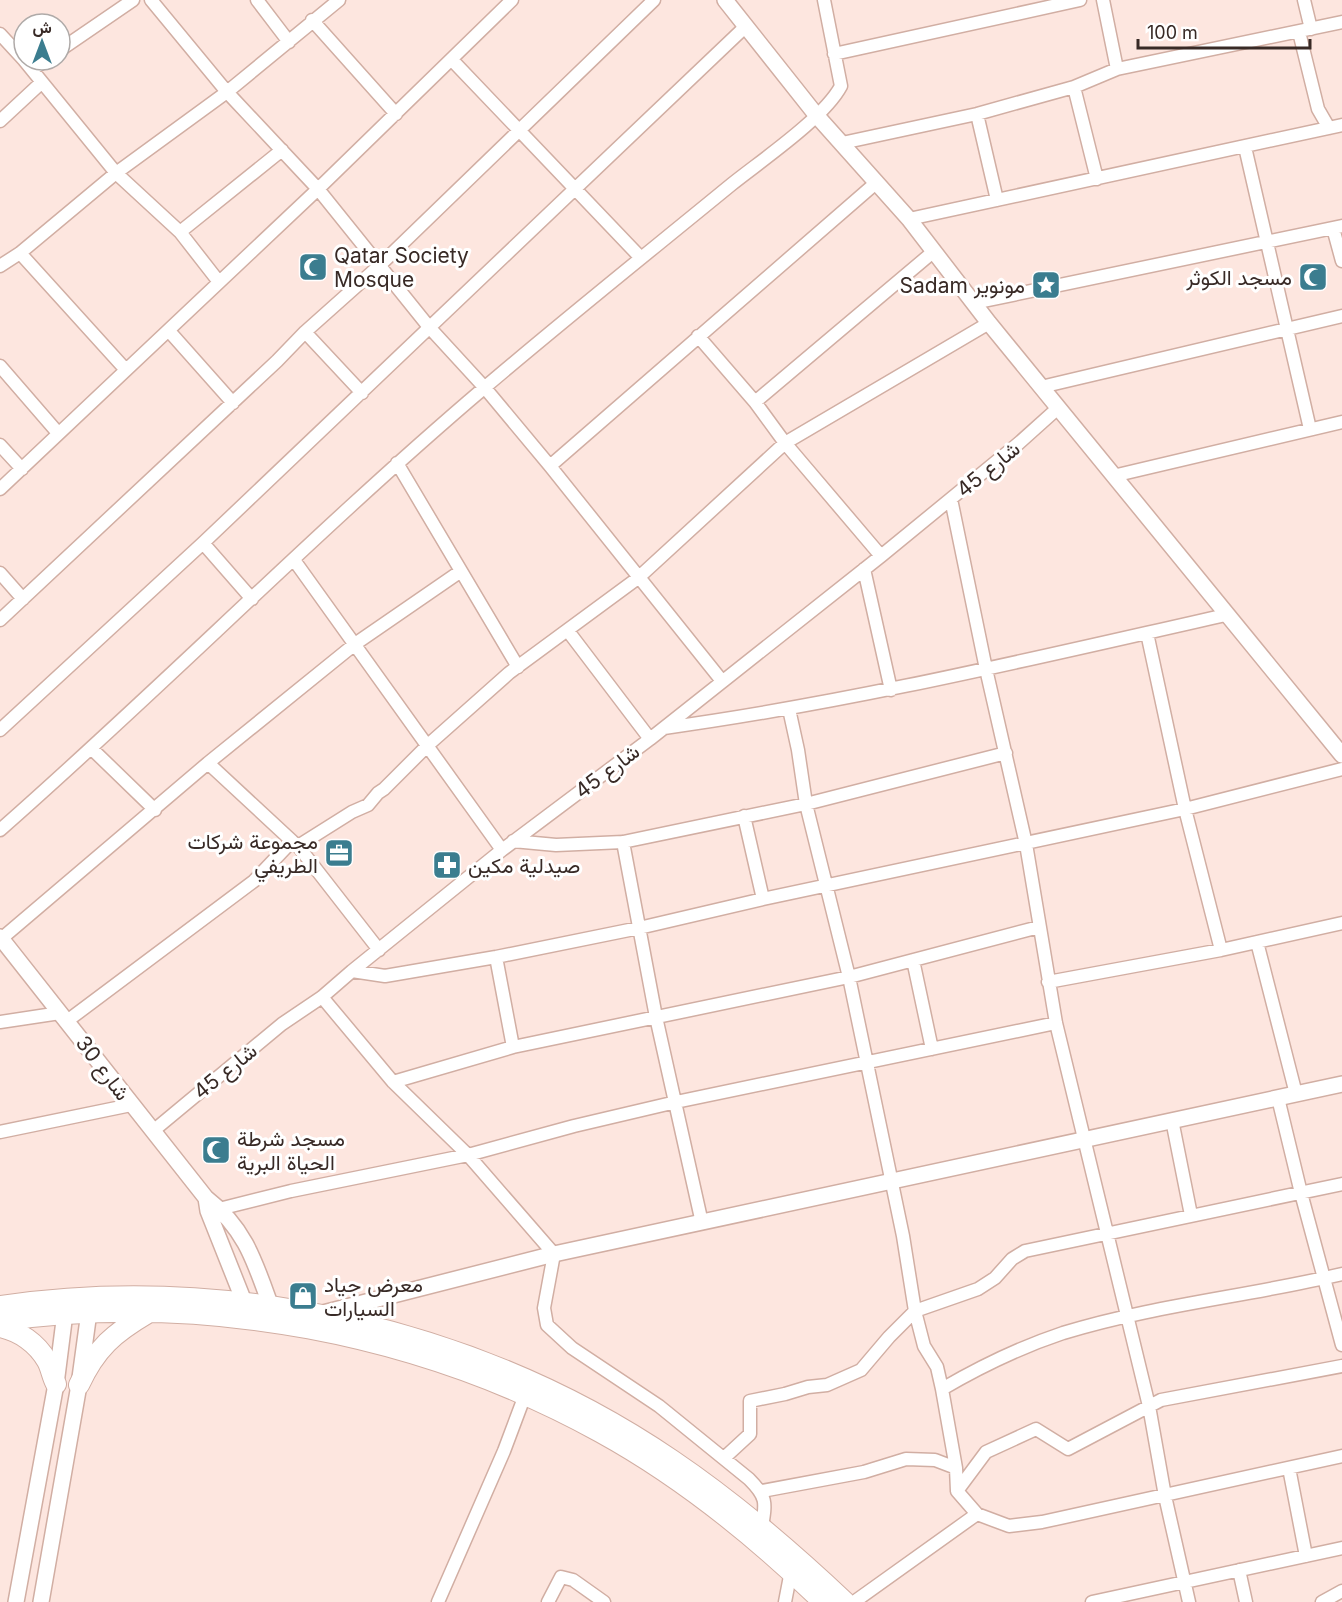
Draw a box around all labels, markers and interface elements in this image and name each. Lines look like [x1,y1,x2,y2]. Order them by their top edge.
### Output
north arrow [12,12,72,72]
scale bar [1138,12,1310,50]
text: ش [32,17,52,37]
text: 100 m [1147,22,1198,43]
place label: Qatar Society Mosque [334,243,469,292]
mosque icon: Qatar Society Mosque [297,251,329,283]
mosque icon: مسجد الكوثر [1297,261,1329,293]
place label: مسجد الكوثر [1185,265,1292,291]
place icon: Sadam مونوير [1030,269,1062,301]
place label: Sadam مونوير [900,273,1025,299]
street label: شارع 45 [951,436,1026,504]
street label: شارع 45 [570,739,645,805]
place label: مجموعة شركات الطريفي [187,829,318,883]
office icon: مجموعة شركات الطريفي [323,837,355,869]
pharmacy icon: صيدلية مكين [431,849,463,881]
place label: صيدلية مكين [468,853,580,878]
street label: شارع 30 [69,1031,135,1106]
street label: شارع 45 [188,1038,263,1106]
place label: مسجد شرطة الحياة البرية [237,1126,345,1176]
mosque icon: مسجد شرطة الحياة البرية [200,1134,232,1166]
place label: معرض جياد السيارات [324,1272,423,1322]
shop icon: معرض جياد السيارات [287,1280,319,1312]

